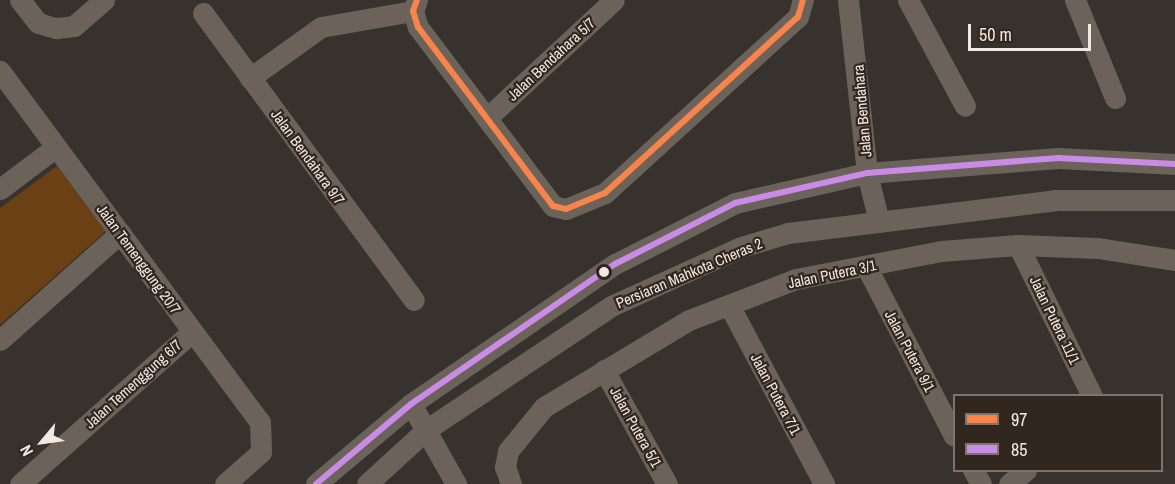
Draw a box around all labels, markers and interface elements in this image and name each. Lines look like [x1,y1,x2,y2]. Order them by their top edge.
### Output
scale bar [971,12,1094,50]
street label: Jalan Bendahara 5/7 [503,14,599,104]
text: 50 m [979,22,1012,47]
street label: Jalan Bendahara [849,64,875,158]
street label: Jalan Bendahara 9/7 [267,106,349,208]
street label: Jalan Temenggung 20/7 [93,201,185,317]
street label: Persiaran Mahkota Cheras 2 [613,234,765,312]
street label: Jalan Putera 3/1 [786,256,878,292]
unlabelled marker [598,266,610,278]
street label: Jalan Putera 11/1 [1026,273,1084,367]
street label: Jalan Putera 9/1 [881,307,939,395]
street label: Jalan Temenggung 6/7 [81,336,185,432]
street label: Jalan Putera 7/1 [747,350,805,438]
street label: Jalan Putera 5/1 [606,383,666,471]
legend [953,394,1163,472]
text: 97 [1011,407,1027,432]
north arrow [12,412,72,472]
text: 85 [1011,437,1027,462]
text: N [14,441,38,460]

